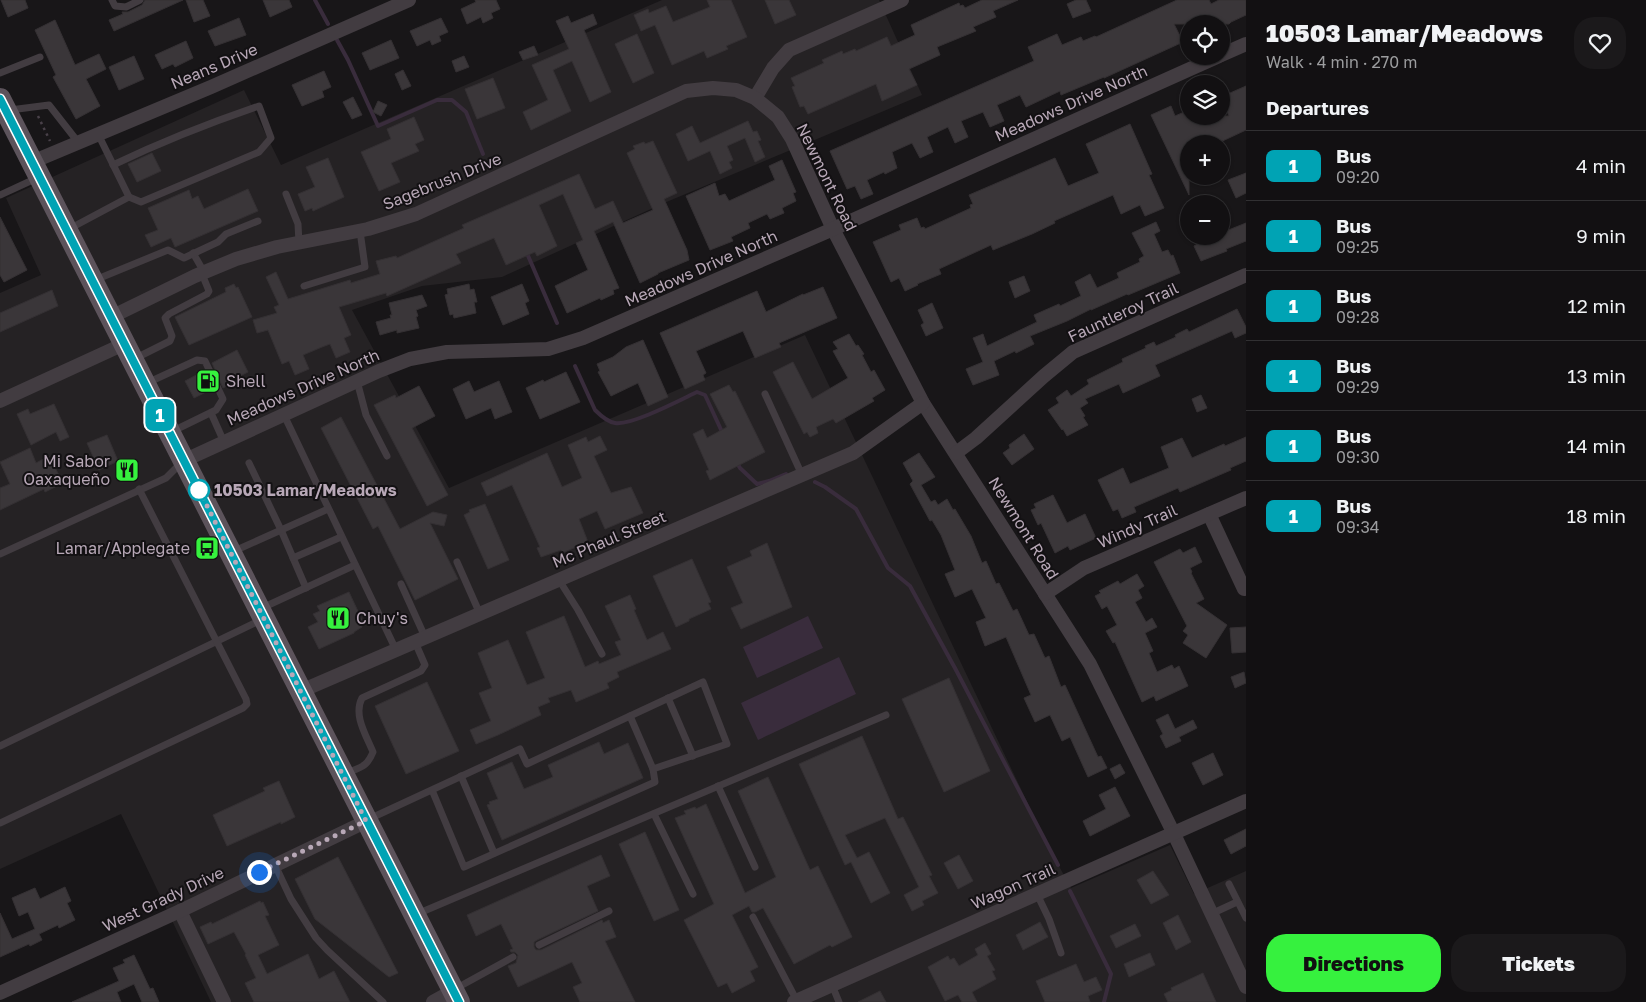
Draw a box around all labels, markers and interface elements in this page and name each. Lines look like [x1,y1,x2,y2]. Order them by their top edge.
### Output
map controls [1180,15,1230,245]
button: locate [1180,15,1230,65]
button: heart [1574,17,1626,69]
text: 10503 Lamar/Meadows [1266,18,1543,47]
street label: Neans Drive [168,39,260,93]
text: Walk · 4 min · 270 m [1266,52,1417,72]
street label: Meadows Drive North [992,60,1150,146]
button: layers [1180,75,1230,125]
text: Departures [1266,96,1369,119]
street label: Newmont Road [792,120,862,234]
button: + [1180,135,1230,185]
text: Bus [1336,144,1371,167]
street label: Sagebrush Drive [380,148,504,214]
text: 4 min [1576,154,1626,177]
text: 1 [1289,155,1298,177]
text: 09:20 [1336,167,1380,187]
button: − [1180,195,1230,245]
text: Bus [1336,214,1371,237]
text: 9 min [1576,224,1626,247]
street label: Meadows Drive North [622,225,780,311]
text: 1 [1289,225,1298,247]
text: 09:25 [1336,237,1379,257]
street label: Fauntleroy Trail [1065,278,1181,346]
text: Bus [1336,284,1371,307]
text: 12 min [1567,294,1626,317]
text: 1 [1289,295,1298,317]
text: 09:28 [1336,307,1379,327]
street label: Meadows Drive North [224,344,382,430]
text: Bus [1336,354,1371,377]
text: 13 min [1567,364,1626,387]
text: 1 [1289,365,1298,387]
fuel station icon: Shell [195,368,221,394]
place label: Shell [226,371,266,391]
text: 09:29 [1336,377,1379,397]
line badge: 1 [144,399,176,431]
text: 1 [155,404,165,426]
text: Bus [1336,424,1371,447]
text: 14 min [1567,434,1626,457]
text: 1 [1289,435,1298,457]
text: 09:30 [1336,447,1380,467]
place label: Mi Sabor Oaxaqueño [23,451,110,489]
restaurant icon: Mi Sabor Oaxaqueño [114,457,140,483]
street label: Newmont Road [984,473,1064,583]
marker: 10503 Lamar/Meadows [188,479,210,501]
place label: 10503 Lamar/Meadows [214,480,397,500]
text: Bus [1336,494,1371,517]
street label: Windy Trail [1094,500,1180,552]
text: 18 min [1567,504,1626,527]
text: 1 [1289,505,1298,527]
street label: Mc Phaul Street [549,506,669,572]
text: 09:34 [1336,517,1380,537]
bus stop icon: Lamar/Applegate [194,535,220,561]
place label: Lamar/Applegate [56,538,190,558]
restaurant icon: Chuy's [325,605,351,631]
place label: Chuy's [356,608,408,628]
street label: Wagon Trail [968,859,1058,913]
your location [247,860,272,885]
street label: West Grady Drive [99,862,227,936]
button: Directions [1266,934,1441,992]
button: Tickets [1451,934,1626,992]

